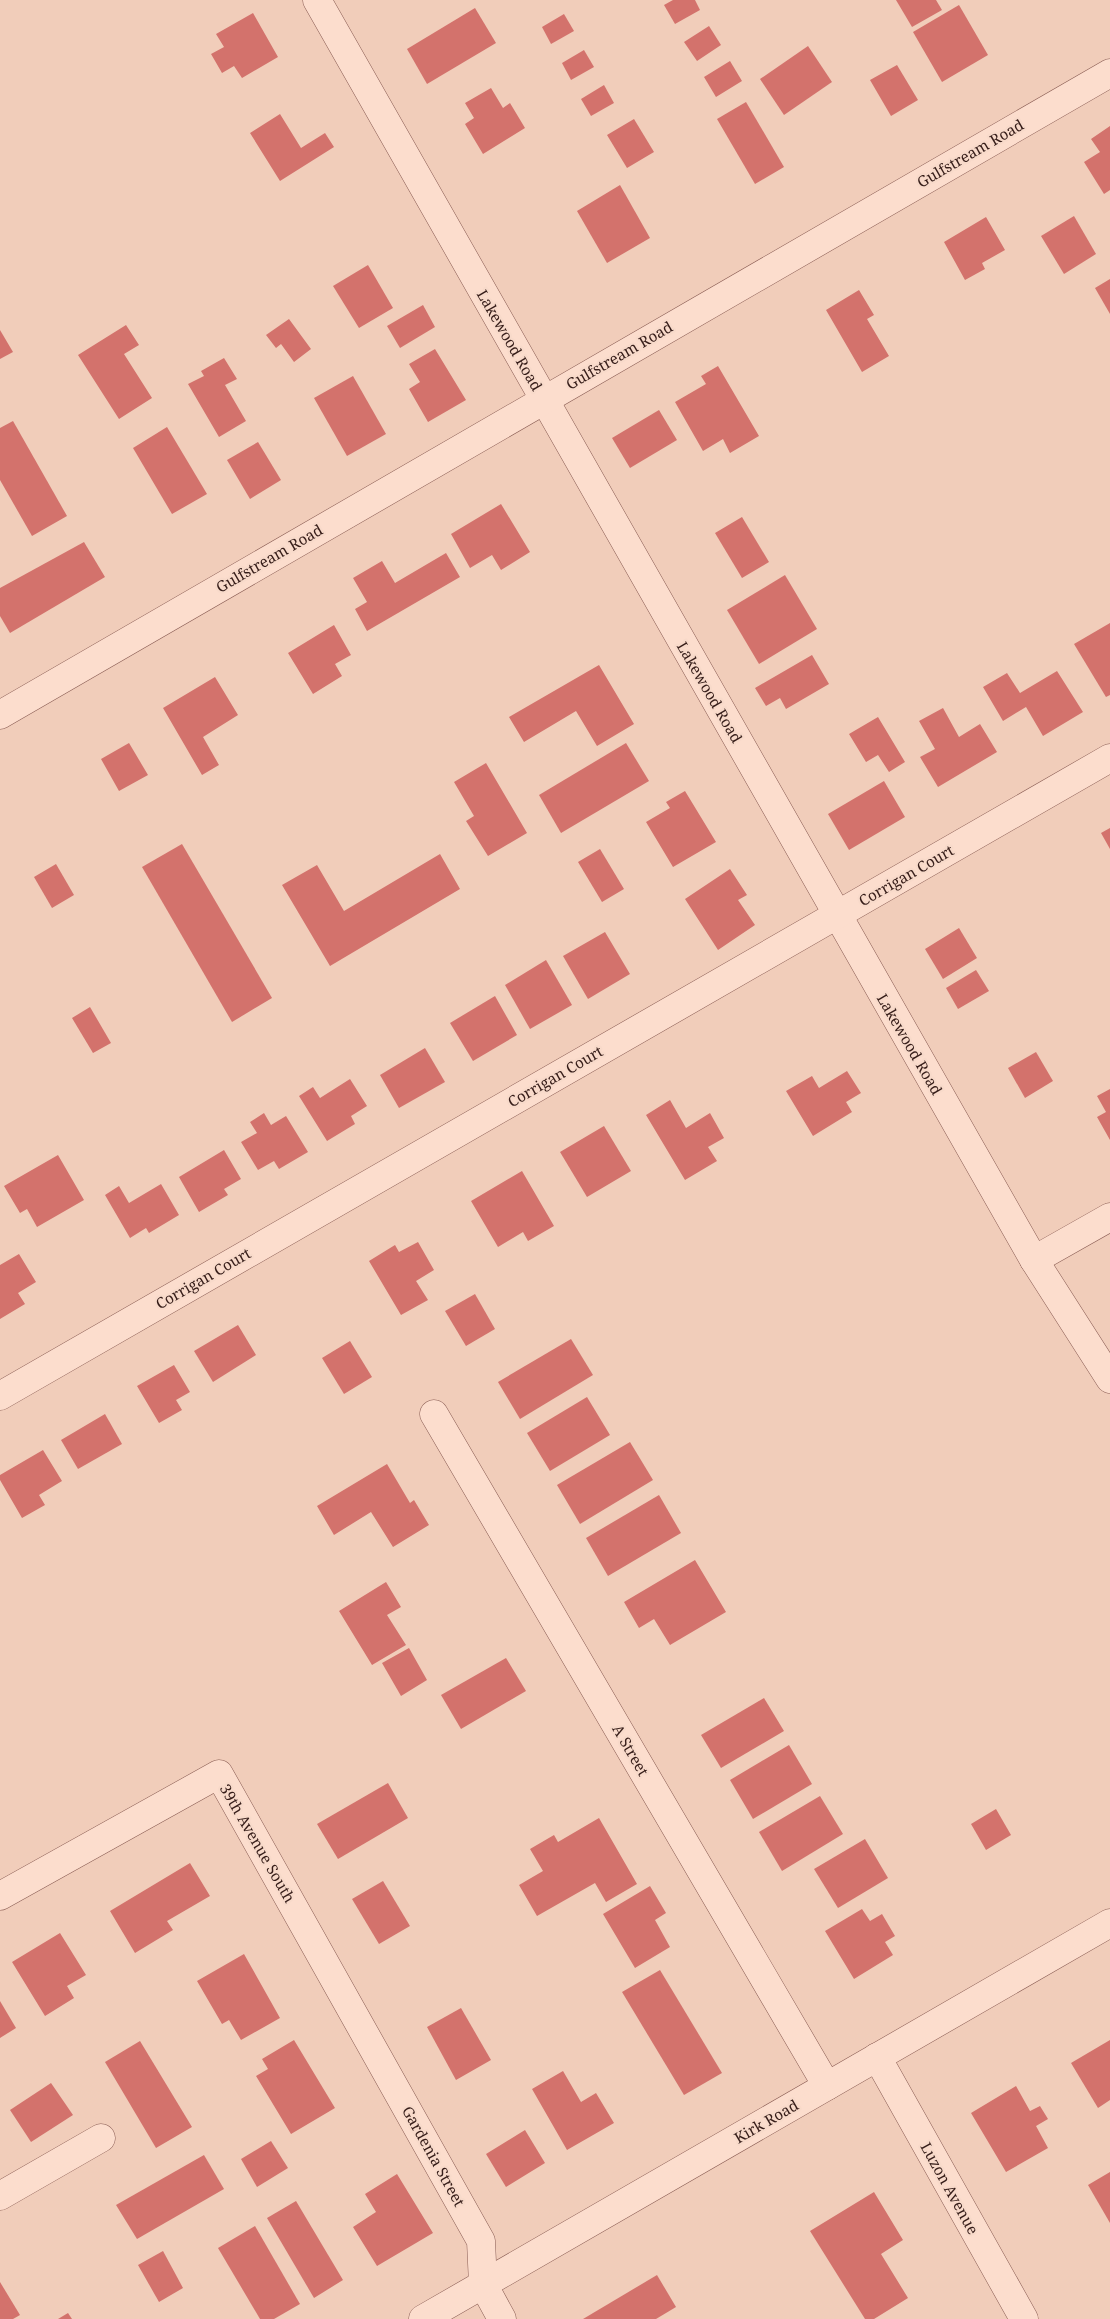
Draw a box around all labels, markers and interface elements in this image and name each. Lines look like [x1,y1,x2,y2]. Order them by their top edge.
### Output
street label: Gulfstream Road [913,114,1027,192]
street label: Lakewood Road [473,286,547,394]
street label: Gulfstream Road [562,316,676,394]
street label: Gulfstream Road [212,519,326,597]
street label: Lakewood Road [673,638,747,746]
street label: Corrigan Court [855,840,957,910]
street label: Lakewood Road [873,990,947,1098]
street label: Corrigan Court [504,1041,606,1111]
street label: Corrigan Court [152,1243,254,1313]
street label: A Street [608,1721,654,1779]
street label: 39th Avenue South [216,1780,300,1906]
street label: Kirk Road [730,2095,802,2147]
street label: Gardenia Street [398,2102,470,2210]
street label: Luzon Avenue [916,2138,984,2238]

